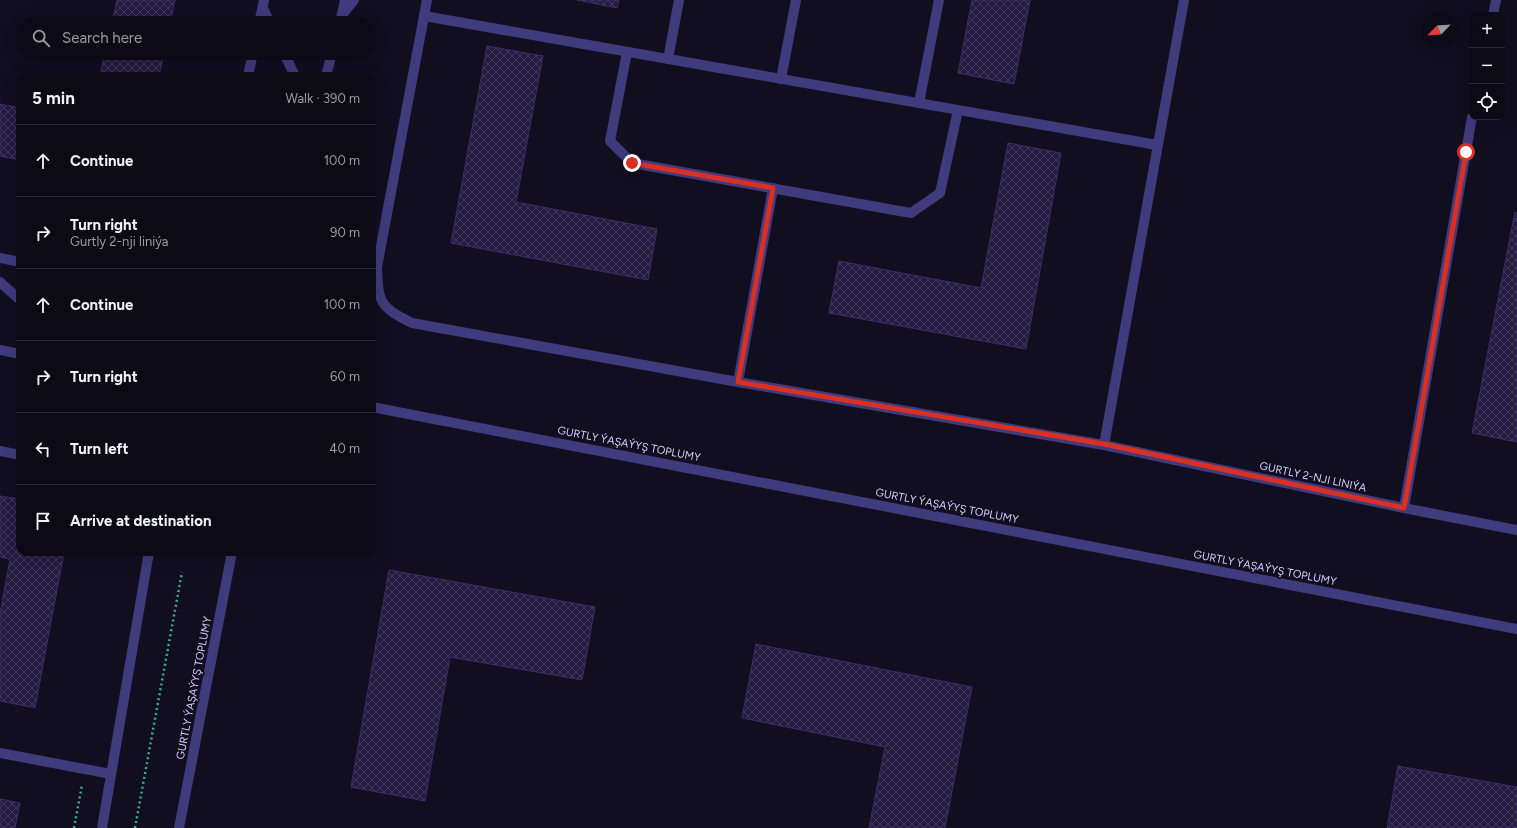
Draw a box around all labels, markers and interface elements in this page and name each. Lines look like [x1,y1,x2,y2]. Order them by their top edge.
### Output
north arrow [1421,12,1457,48]
map controls [1469,12,1505,120]
button: + [1469,12,1505,48]
search box [16,16,376,60]
icon: search [30,27,52,49]
text: Search here [62,29,142,47]
button: − [1469,48,1505,84]
button: locate [1469,84,1505,120]
text: 5 min [32,88,75,108]
text: Walk · 390 m [285,91,360,106]
route start [1457,143,1475,161]
icon: ahead [32,150,54,172]
text: Continue [70,152,133,170]
text: 100 m [324,153,360,168]
route end [623,154,641,172]
text: Turn right [70,216,138,234]
icon: right [32,222,54,244]
text: 90 m [330,225,360,240]
text: Gurtly 2-nji liniýa [70,234,168,249]
icon: ahead [32,294,54,316]
text: Continue [70,296,133,314]
text: 100 m [324,297,360,312]
icon: right [32,366,54,388]
text: Turn right [70,368,138,386]
text: 60 m [330,369,360,384]
street label: GURTLY ÝAŞAÝYŞ TOPLUMY [556,424,702,464]
icon: left [32,438,54,460]
text: Turn left [70,440,128,458]
text: 40 m [329,441,360,456]
street label: GURTLY 2-NJI LINIÝA [1258,459,1368,495]
street label: GURTLY ÝAŞAÝYŞ TOPLUMY [874,486,1020,526]
icon: arrive [32,510,54,532]
text: Arrive at destination [70,512,211,530]
street label: GURTLY ÝAŞAÝYŞ TOPLUMY [1192,548,1338,588]
street label: GURTLY ÝAŞAÝYŞ TOPLUMY [174,615,214,761]

